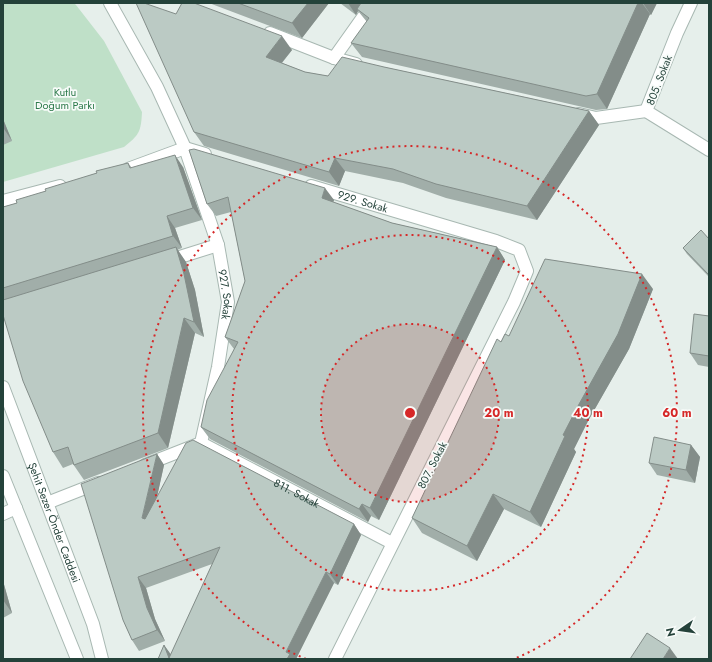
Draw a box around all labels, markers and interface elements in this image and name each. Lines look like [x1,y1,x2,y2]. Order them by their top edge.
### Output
street label: 805. Sokak [642,53,676,107]
park label: Kutlu Doğum Parkı [35,84,95,113]
street label: 929. Sokak [336,186,390,216]
street label: 927. Sokak [214,268,236,321]
text: 20 m [484,404,514,422]
text: 40 m [573,404,603,422]
text: 60 m [662,404,692,422]
centre of rings [403,406,417,420]
street label: 807. Sokak [413,439,451,491]
street label: Şehit Sezer Önder Caddesi [24,460,85,585]
street label: 811. Sokak [271,475,322,512]
north arrow [660,610,700,650]
text: N [661,626,679,638]

